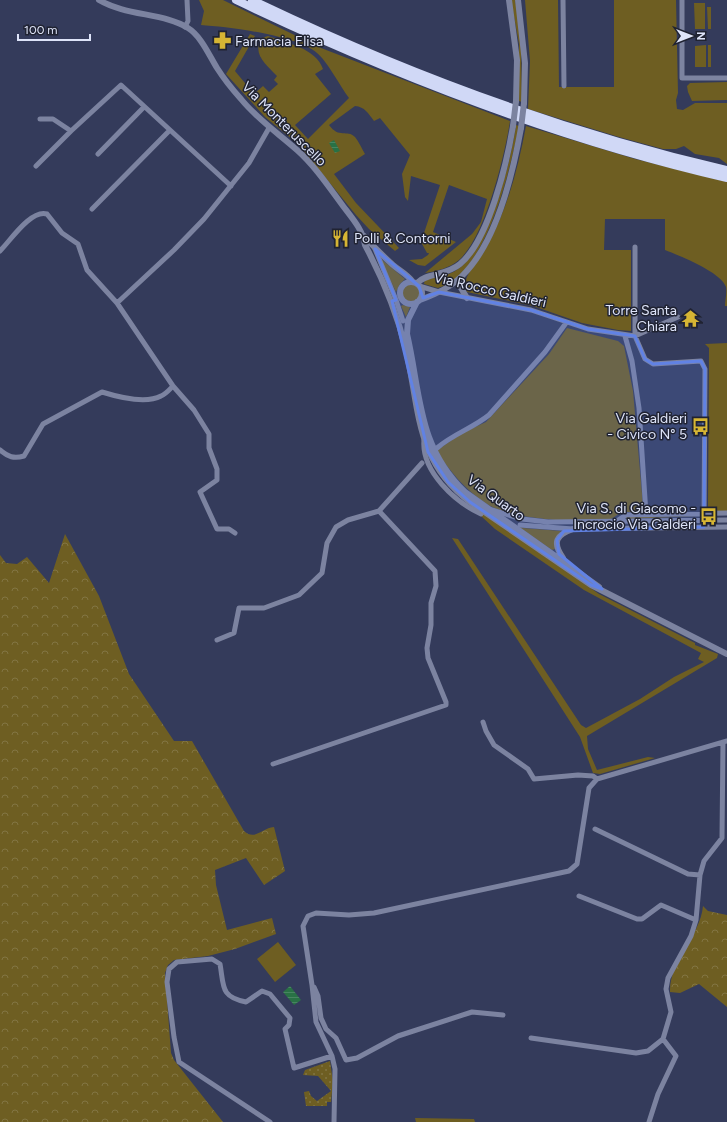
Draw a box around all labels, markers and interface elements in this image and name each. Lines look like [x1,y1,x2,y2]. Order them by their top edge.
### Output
scale bar [18,16,90,42]
north arrow [671,16,711,56]
text: 100 m [24,23,58,37]
pharmacy icon: Farmacia Elisa [212,31,232,51]
text: N [694,32,707,40]
place label: Farmacia Elisa [235,33,323,50]
street label: Via Monteruscello [238,78,330,170]
restaurant icon: Polli & Contorni [331,228,351,248]
place label: Polli & Contorni [354,230,451,247]
street label: Via Rocco Galdieri [432,269,548,311]
place label: Torre Santa Chiara [606,302,677,335]
temple icon: Torre Santa Chiara [680,308,700,328]
place label: Via Galdieri - Civico N° 5 [607,410,687,443]
bus stop icon: Via Galdieri - Civico N° 5 [690,416,710,436]
street label: Via Quarto [464,471,528,525]
place label: Via S. di Giacomo - Incrocio Via Galderi [573,500,696,533]
bus stop icon: Via S. di Giacomo - Incrocio Via Galderi [699,506,719,526]

